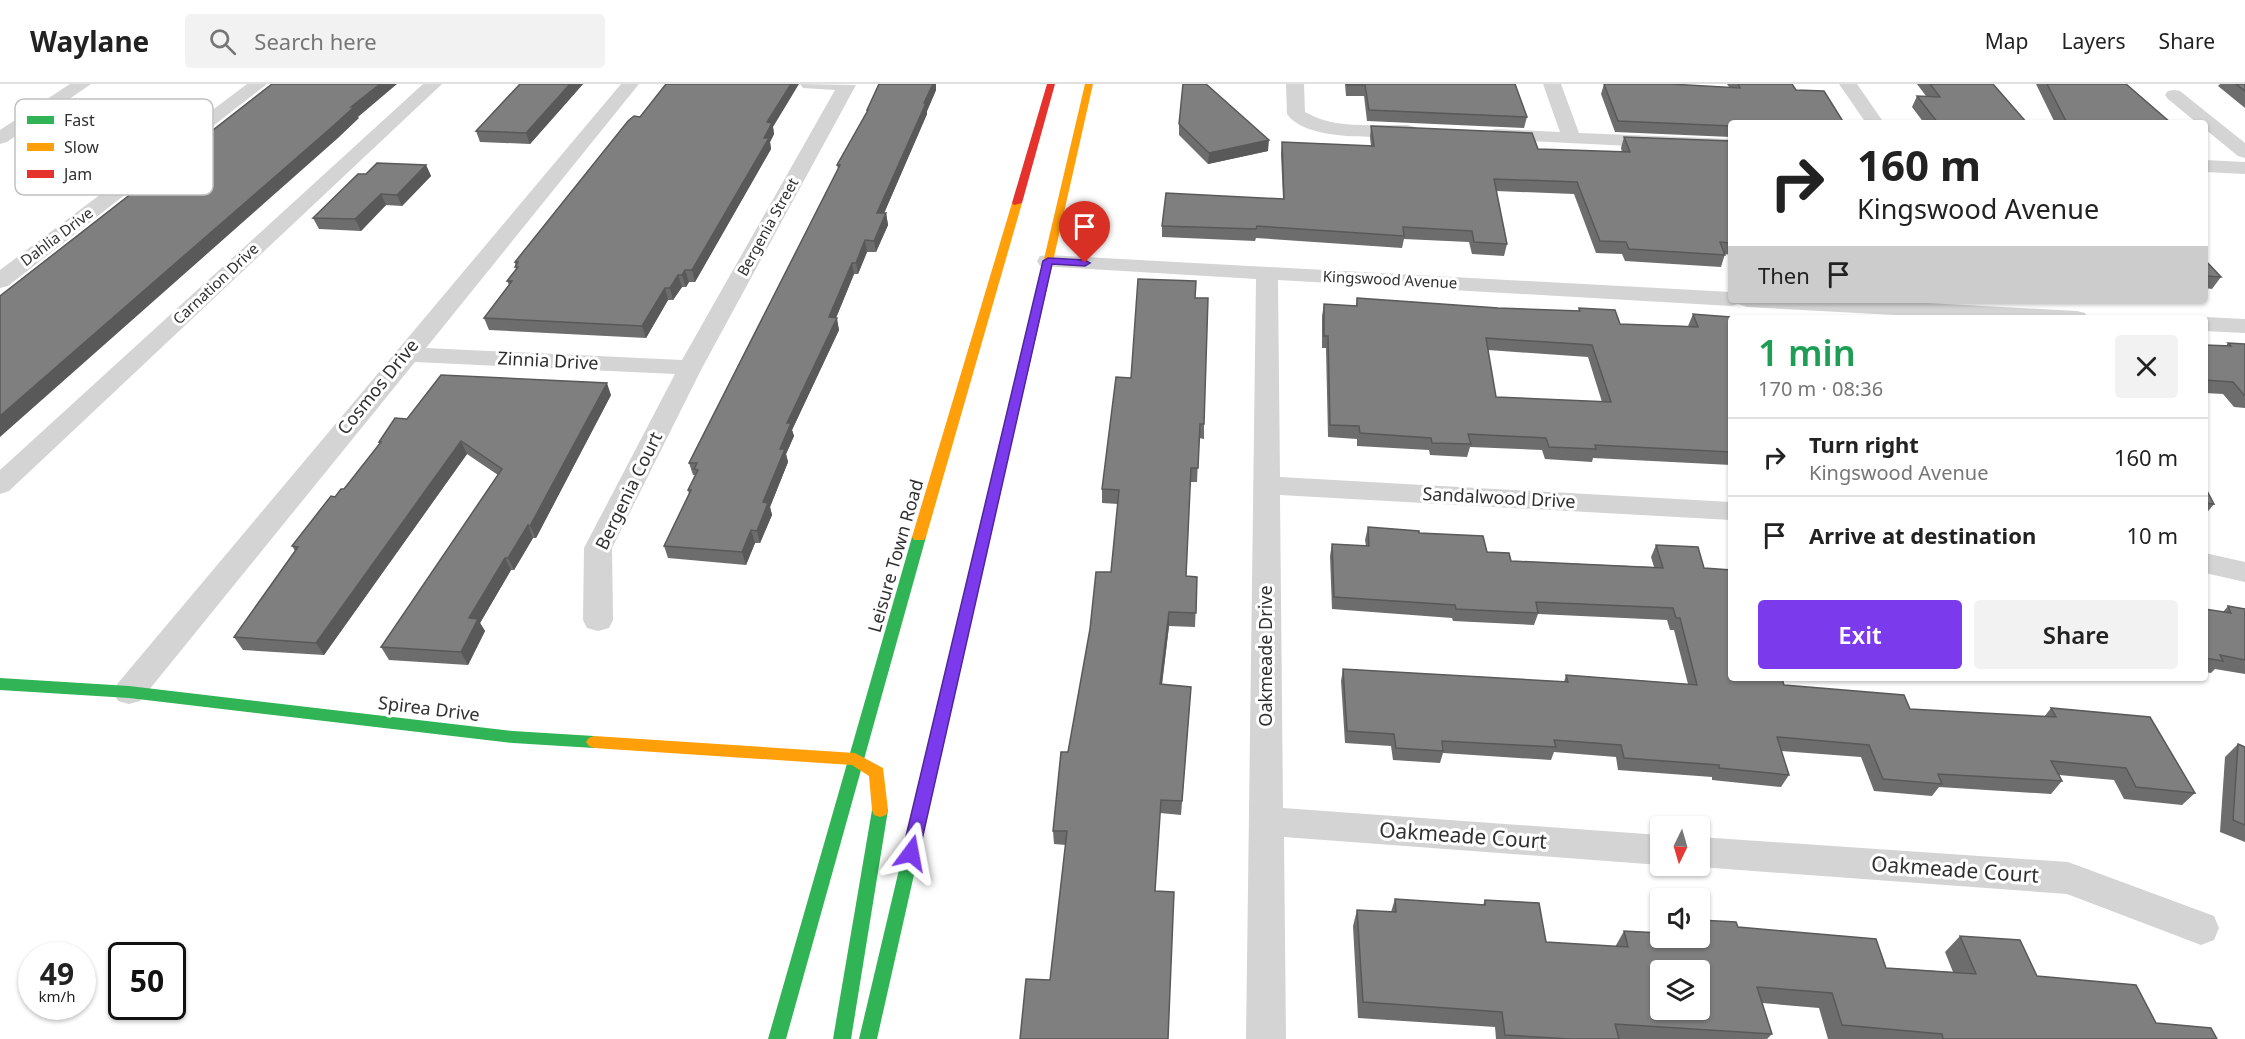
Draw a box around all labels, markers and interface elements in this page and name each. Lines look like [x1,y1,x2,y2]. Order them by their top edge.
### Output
search box [185,14,605,68]
text: Waylane [30,22,149,60]
icon: search [206,25,239,58]
text: Search here [254,26,377,56]
text: Map [1985,27,2029,55]
text: Layers [2062,27,2126,55]
text: Share [2159,27,2215,55]
legend [15,99,213,195]
text: Fast [64,109,95,131]
text: Slow [64,136,99,158]
text: 160 m [1857,136,1981,193]
icon: right [1758,144,1836,222]
text: Jam [62,163,92,185]
street label: Bergenia Street [732,173,803,279]
text: Kingswood Avenue [1857,190,2099,227]
pin [1059,201,1110,263]
street label: Dahlia Drive [16,202,97,270]
icon: arrive [1068,210,1101,243]
street label: Carnation Drive [168,238,263,328]
icon: arrive [1822,258,1855,291]
text: Then [1758,260,1810,290]
street label: Kingswood Avenue [1322,265,1458,293]
text: 1 min [1758,328,1856,377]
street label: Cosmos Drive [331,334,423,439]
button: close [2115,335,2178,398]
street label: Zinnia Drive [497,345,599,375]
text: 170 m · 08:36 [1758,375,1883,402]
street label: Bergenia Court [589,427,667,553]
text: Turn right [1809,429,1919,459]
icon: right [1758,441,1791,474]
text: 160 m [2114,442,2178,472]
text: Kingswood Avenue [1809,459,1988,486]
street label: Leisure Town Road [862,476,928,635]
street label: Sandalwood Drive [1422,481,1576,513]
icon: arrive [1758,519,1791,552]
text: Arrive at destination [1809,520,2036,550]
text: 10 m [2127,520,2178,550]
street label: Oakmeade Drive [1253,585,1277,727]
button: Exit [1758,600,1962,669]
button: Share [1974,600,2178,669]
street label: Spirea Drive [377,690,481,726]
street label: Oakmeade Court [1378,815,1548,855]
north arrow [1650,816,1710,876]
map controls [1650,816,1710,1020]
position arrow [879,821,943,885]
street label: Oakmeade Court [1870,849,2040,889]
button: sound [1650,888,1710,948]
speed limit sign: 50 [108,942,186,1020]
text: 49 [40,953,74,994]
button: layers [1650,960,1710,1020]
text: km/h [39,986,75,1006]

